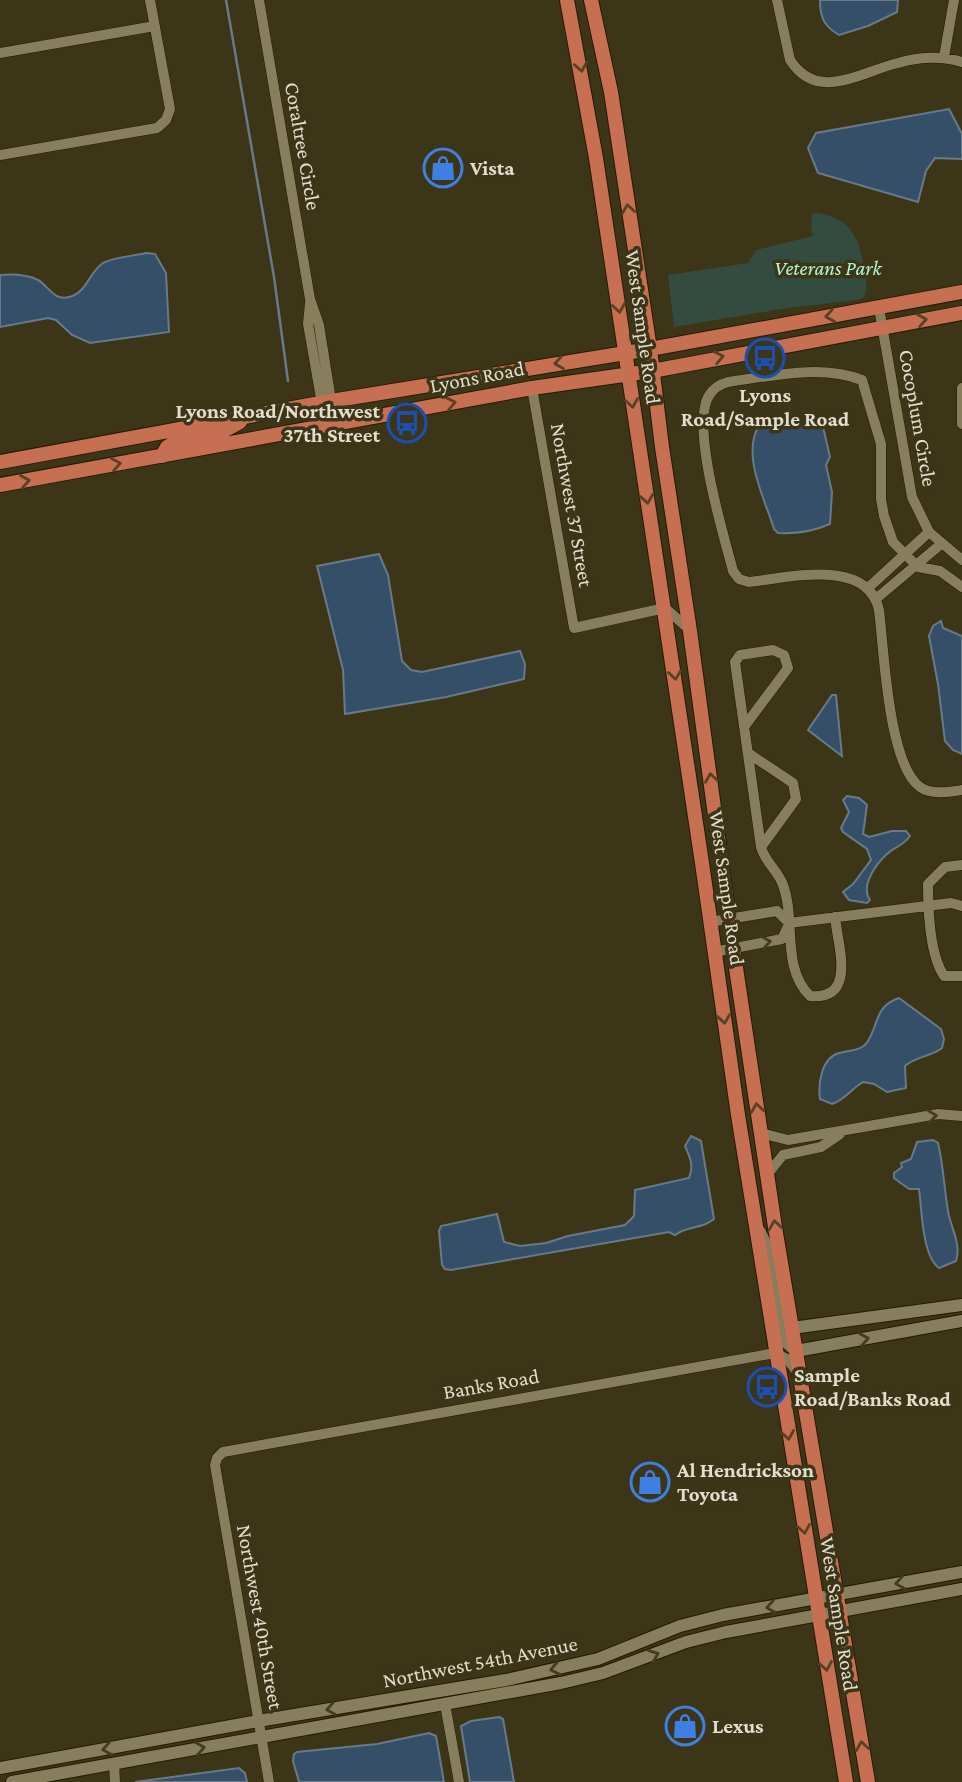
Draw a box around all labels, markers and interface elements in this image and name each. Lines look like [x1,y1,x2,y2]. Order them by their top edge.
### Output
one-way arrow [572,61,587,73]
street label: Coraltree Circle [280,80,326,212]
shop icon: Vista [422,147,464,189]
place label: Vista [469,156,515,180]
one-way arrow [621,203,636,215]
street label: West Sample Road [620,248,666,406]
park label: Veterans Park [774,256,883,280]
one-way arrow [611,302,626,314]
one-way arrow [824,308,836,323]
one-way arrow [916,313,928,328]
bus stop icon: Lyons Road/Sample Road [744,337,786,379]
street label: Cocoplum Circle [894,348,942,488]
one-way arrow [713,350,725,365]
one-way arrow [553,355,565,370]
street label: Lyons Road [428,356,526,398]
place label: Lyons Road/Sample Road [681,383,850,431]
one-way arrow [445,397,457,412]
one-way arrow [624,397,639,409]
place label: Lyons Road/Northwest 37th Street [176,399,380,447]
bus stop icon: Lyons Road/Northwest 37th Street [386,402,428,444]
street label: Northwest 37 Street [546,421,598,590]
one-way arrow [110,458,122,473]
one-way arrow [19,474,31,489]
one-way arrow [639,493,654,505]
one-way arrow [667,670,682,681]
one-way arrow [703,772,718,784]
street label: West Sample Road [704,809,750,967]
one-way arrow [760,935,772,950]
one-way arrow [716,1013,731,1025]
one-way arrow [750,1102,765,1114]
one-way arrow [926,1109,938,1124]
one-way arrow [768,1219,783,1231]
one-way arrow [858,1332,870,1347]
place label: Sample Road/Banks Road [794,1363,951,1411]
street label: Banks Road [441,1364,541,1404]
bus stop icon: Sample Road/Banks Road [746,1366,788,1408]
one-way arrow [780,1429,795,1441]
place label: Al Hendrickson Toyota [676,1458,814,1506]
shop icon: Al Hendrickson Toyota [629,1461,671,1503]
street label: Northwest 40th Street [232,1523,288,1712]
one-way arrow [796,1523,811,1534]
street label: West Sample Road [815,1535,863,1693]
one-way arrow [894,1575,906,1590]
one-way arrow [765,1598,777,1613]
street label: Northwest 54th Avenue [381,1631,579,1693]
one-way arrow [647,1649,659,1663]
one-way arrow [818,1660,833,1672]
one-way arrow [549,1661,561,1675]
one-way arrow [325,1701,337,1716]
shop icon: Lexus [664,1705,706,1747]
place label: Lexus [712,1714,764,1738]
one-way arrow [101,1740,113,1755]
one-way arrow [855,1740,870,1752]
one-way arrow [194,1741,206,1756]

